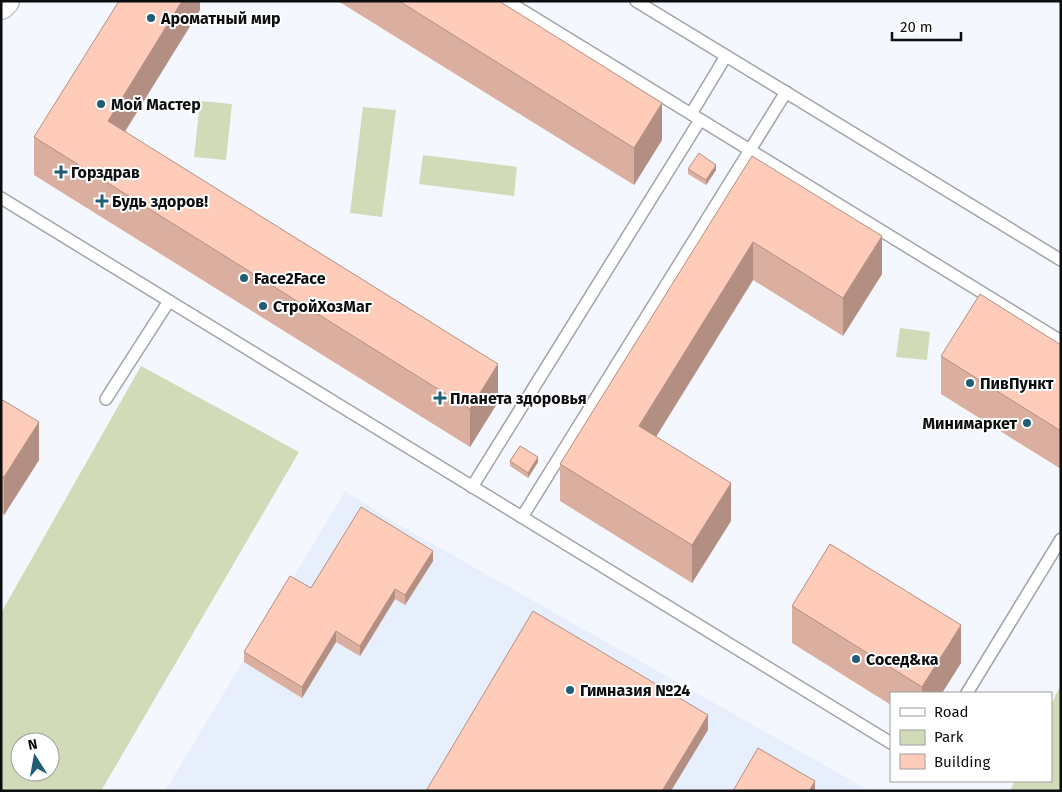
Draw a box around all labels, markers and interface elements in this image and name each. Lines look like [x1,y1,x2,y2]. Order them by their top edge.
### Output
place label: Ароматный мир [160,9,281,28]
scale bar [892,10,961,42]
marker: Ароматный мир [145,12,157,24]
text: 20 m [900,18,933,36]
place label: Мой Мастер [111,95,201,114]
marker: Мой Мастер [95,98,107,110]
place label: Горздрав [71,163,140,182]
marker: Горздрав [55,166,67,178]
place label: Будь здоров! [112,192,208,211]
marker: Будь здоров! [96,195,108,207]
place label: Face2Face [254,269,326,288]
marker: Face2Face [238,272,250,284]
place label: СтройХозМаг [273,297,373,316]
marker: СтройХозМаг [257,300,269,312]
place label: ПивПункт [980,374,1054,393]
marker: ПивПункт [964,377,976,389]
place label: Планета здоровья [450,389,587,408]
marker: Планета здоровья [434,392,446,404]
place label: Минимаркет [923,414,1017,433]
marker: Минимаркет [1021,417,1033,429]
place label: Сосед&ка [866,650,939,669]
marker: Сосед&ка [850,653,862,665]
place label: Гимназия №24 [580,681,690,700]
marker: Гимназия №24 [564,684,576,696]
legend [890,692,1052,782]
text: Road [934,703,969,721]
text: Park [934,728,964,746]
north arrow [10,732,60,782]
text: N [26,735,39,754]
text: Building [934,753,990,771]

